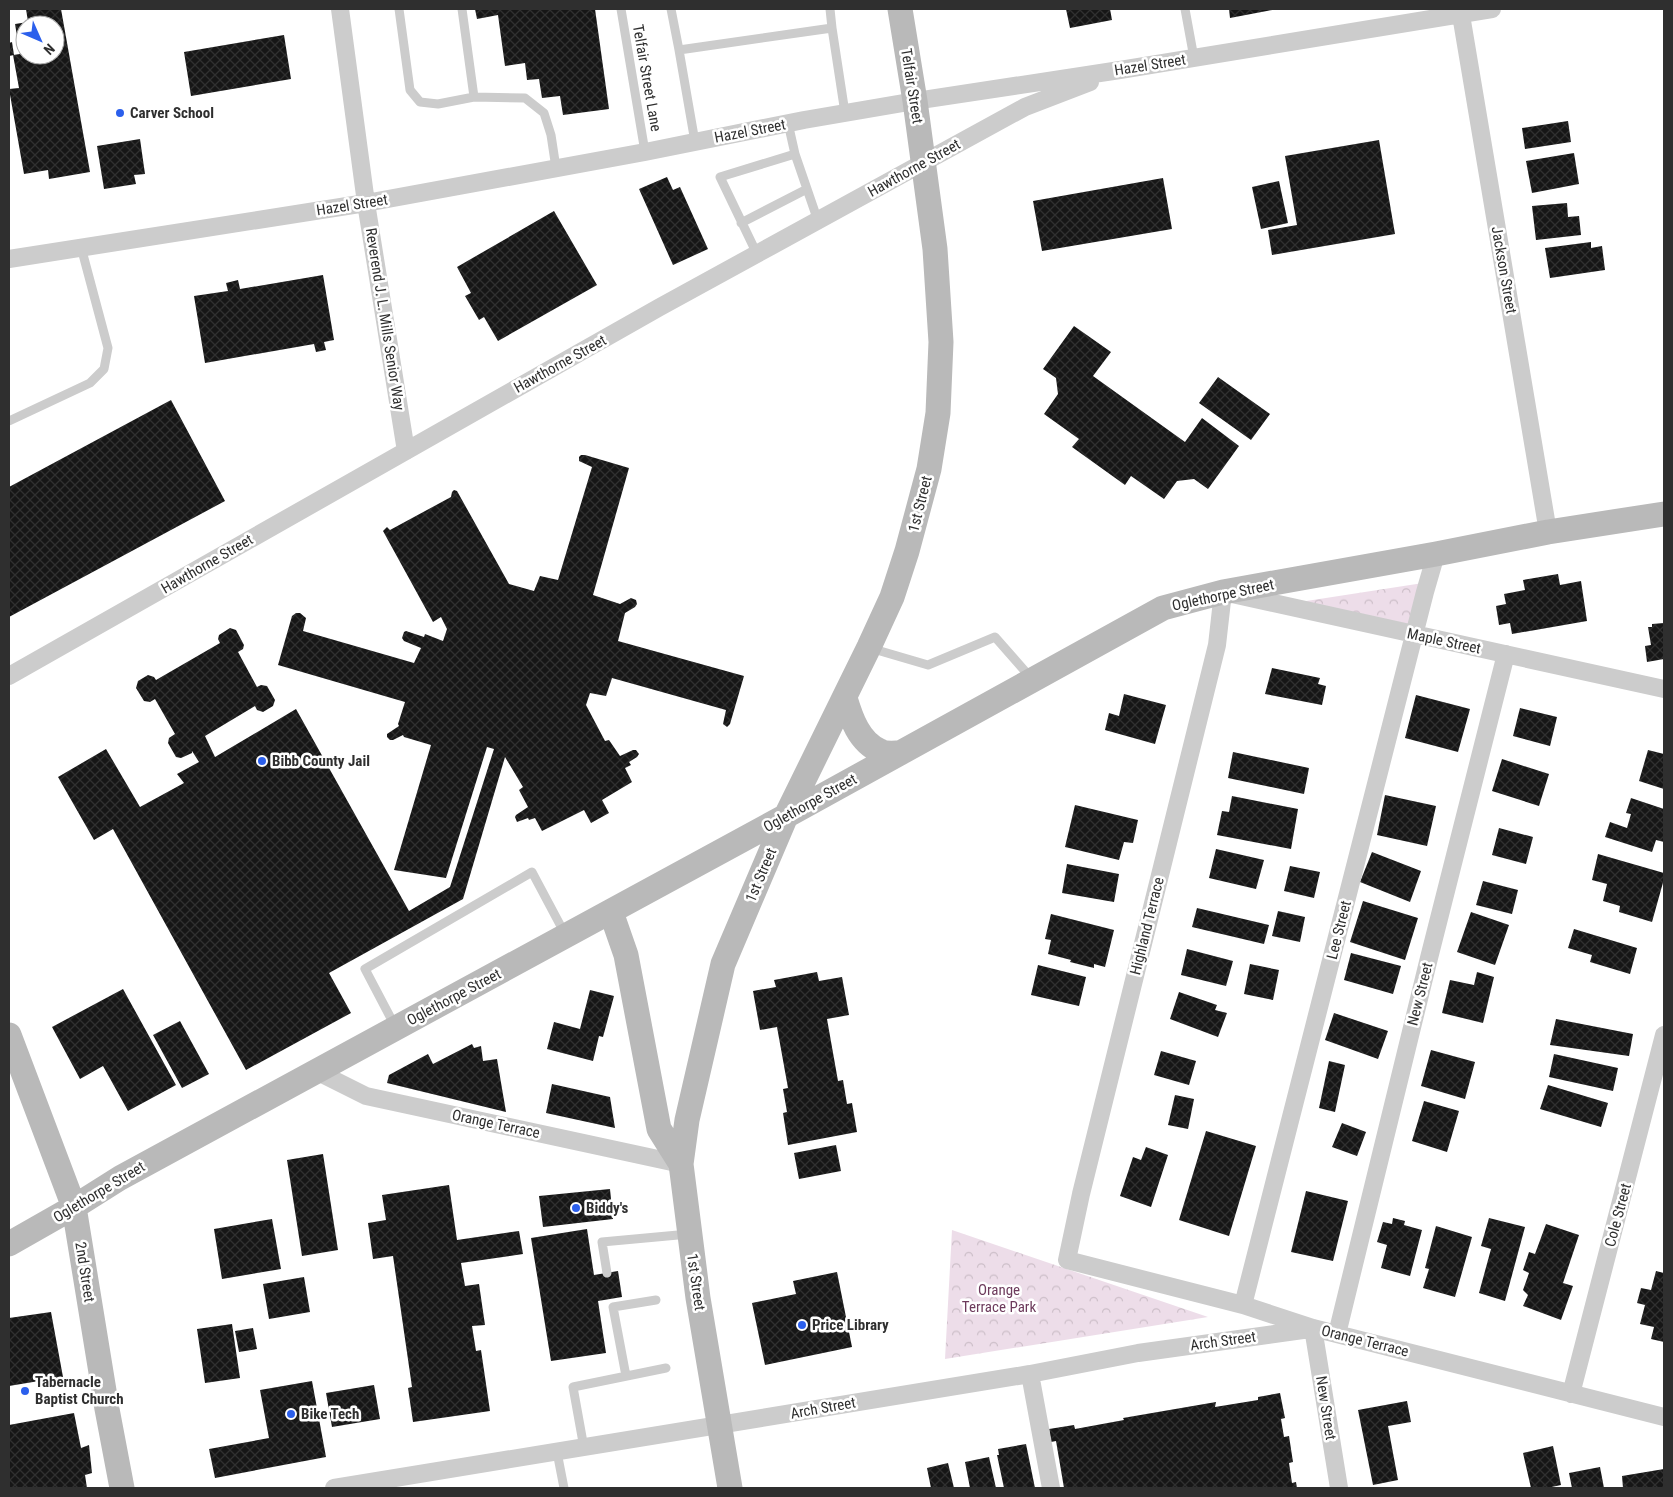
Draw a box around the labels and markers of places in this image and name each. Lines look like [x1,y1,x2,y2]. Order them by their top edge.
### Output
place label: Carver School [130,104,214,122]
marker: Carver School [114,107,126,119]
place label: Bibb County Jail [272,752,370,770]
marker: Bibb County Jail [256,755,268,767]
place label: Biddy's [586,1199,629,1217]
marker: Biddy's [570,1202,582,1214]
place label: Price Library [812,1316,889,1334]
marker: Price Library [796,1319,808,1331]
place label: Tabernacle Baptist Church [35,1373,124,1408]
marker: Tabernacle Baptist Church [19,1385,31,1397]
place label: Bike Tech [301,1405,359,1423]
marker: Bike Tech [285,1408,297,1420]

